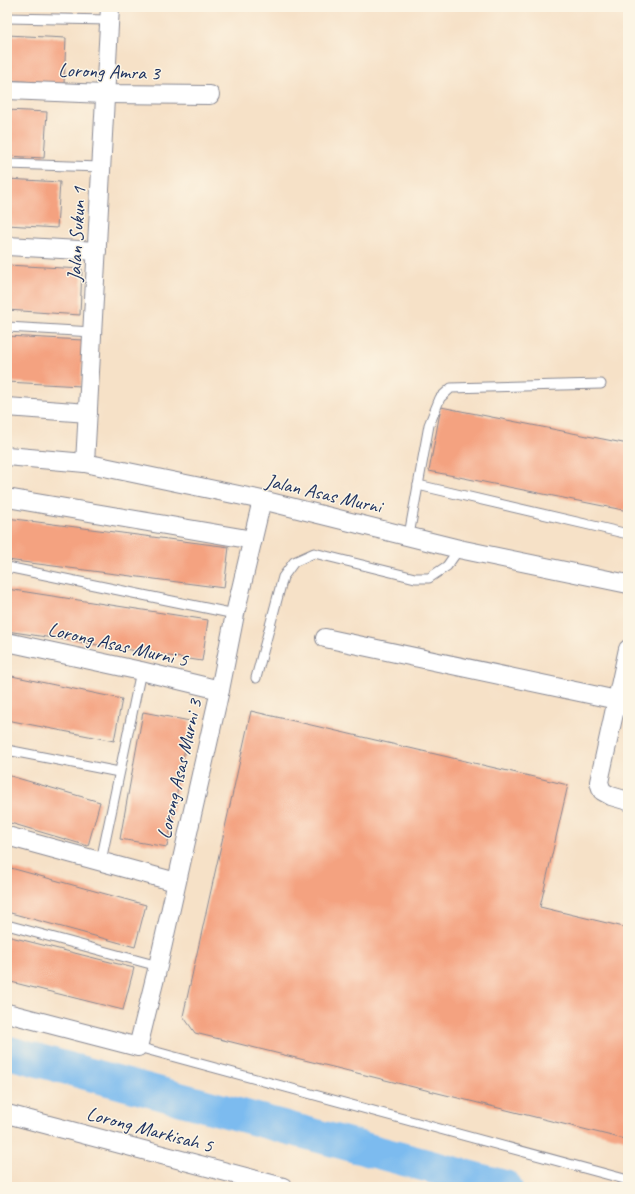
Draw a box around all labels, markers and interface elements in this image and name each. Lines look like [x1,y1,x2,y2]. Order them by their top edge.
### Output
street label: Lorong Amra 3 [58,57,162,86]
street label: Jalan Sukun 1 [61,185,92,283]
street label: Jalan Asas Murni [263,468,386,519]
street label: Lorong Asas Murni 5 [46,616,191,673]
street label: Lorong Asas Murni 3 [151,695,208,841]
street label: Lorong Markisah 5 [84,1101,217,1159]

